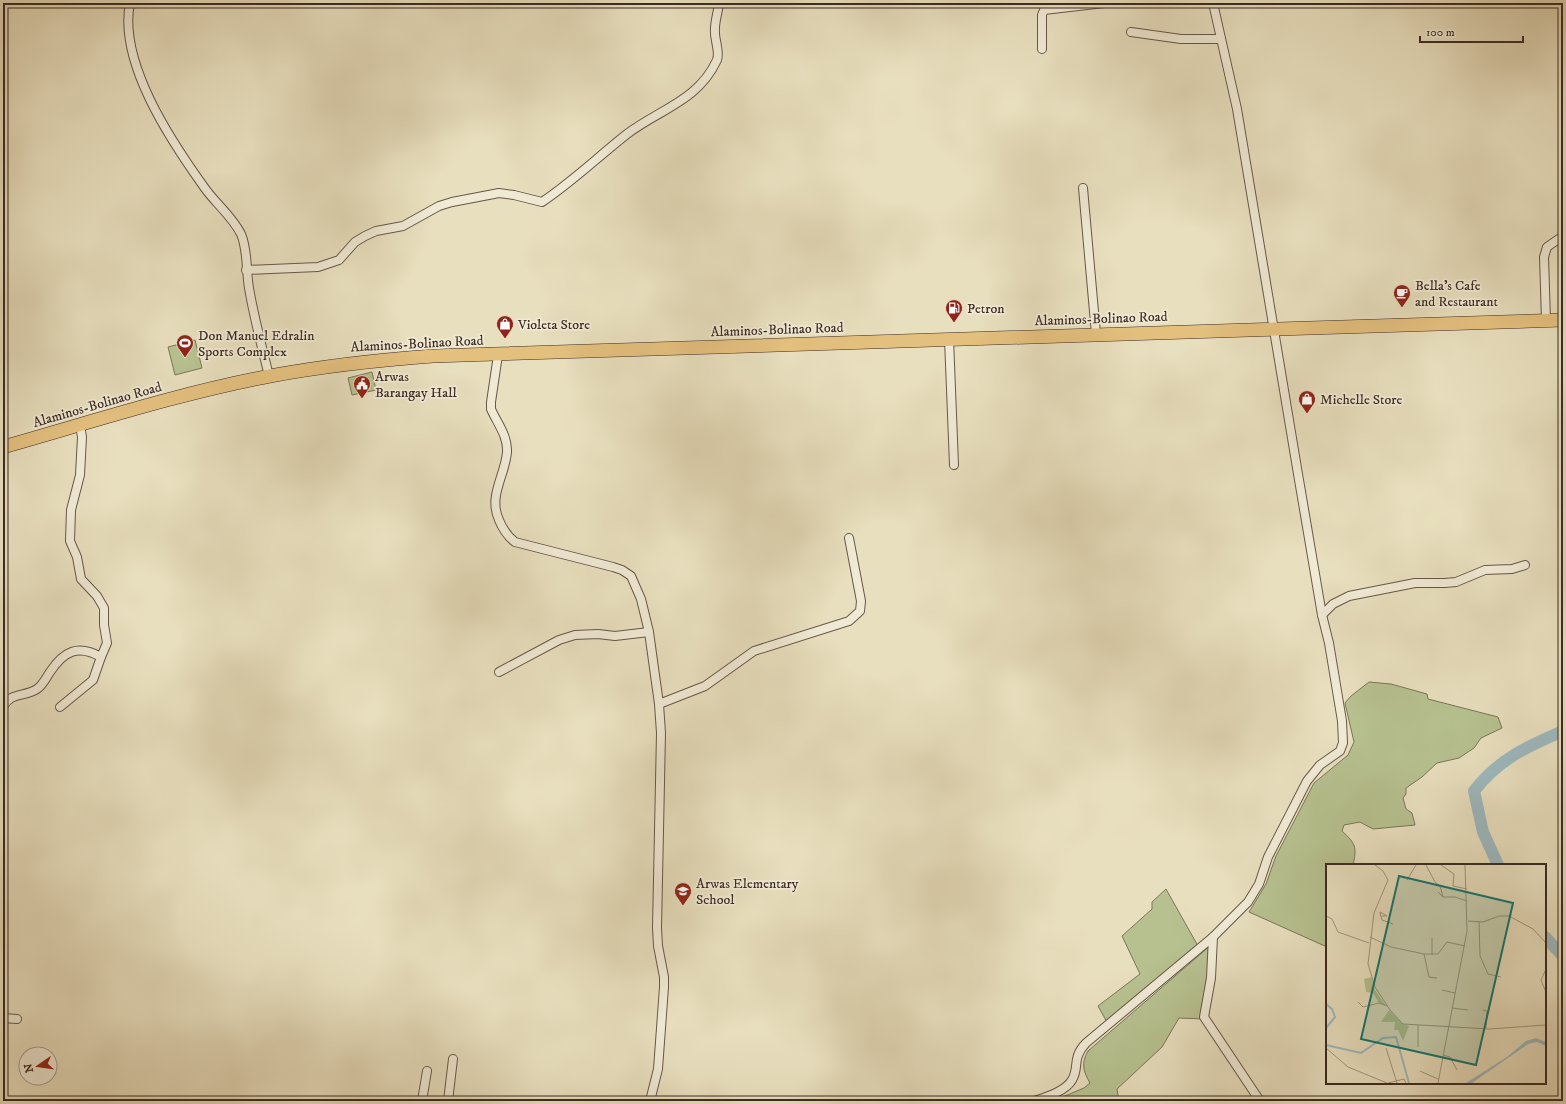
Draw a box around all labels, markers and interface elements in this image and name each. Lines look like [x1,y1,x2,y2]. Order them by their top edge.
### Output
scale bar [1420,18,1523,44]
text: 100 m [1426,25,1455,40]
place label: Bella’s Cafe and Restaurant [1415,277,1499,311]
cafe icon: Bella’s Cafe and Restaurant [1392,283,1412,308]
fuel station icon: Petron [944,298,964,323]
place label: Petron [967,300,1005,318]
street label: Alaminos-Bolinao Road [1034,308,1168,330]
shop icon: Violeta Store [495,314,515,339]
place label: Violeta Store [517,316,590,334]
street label: Alaminos-Bolinao Road [710,319,844,341]
place label: Don Manuel Edralin Sports Complex [198,327,315,361]
street label: Alaminos-Bolinao Road [350,332,484,356]
sports icon: Don Manuel Edralin Sports Complex [175,333,195,358]
place label: Arwas Barangay Hall [375,368,458,402]
public building icon: Arwas Barangay Hall [352,374,372,399]
street label: Alaminos-Bolinao Road [31,378,164,432]
shop icon: Michelle Store [1297,389,1317,414]
place label: Michelle Store [1320,391,1402,409]
inset map [1326,864,1546,1084]
place label: Arwas Elementary School [696,875,799,909]
school or university icon: Arwas Elementary School [673,881,693,906]
north arrow [18,1046,58,1086]
text: N [21,1062,37,1074]

